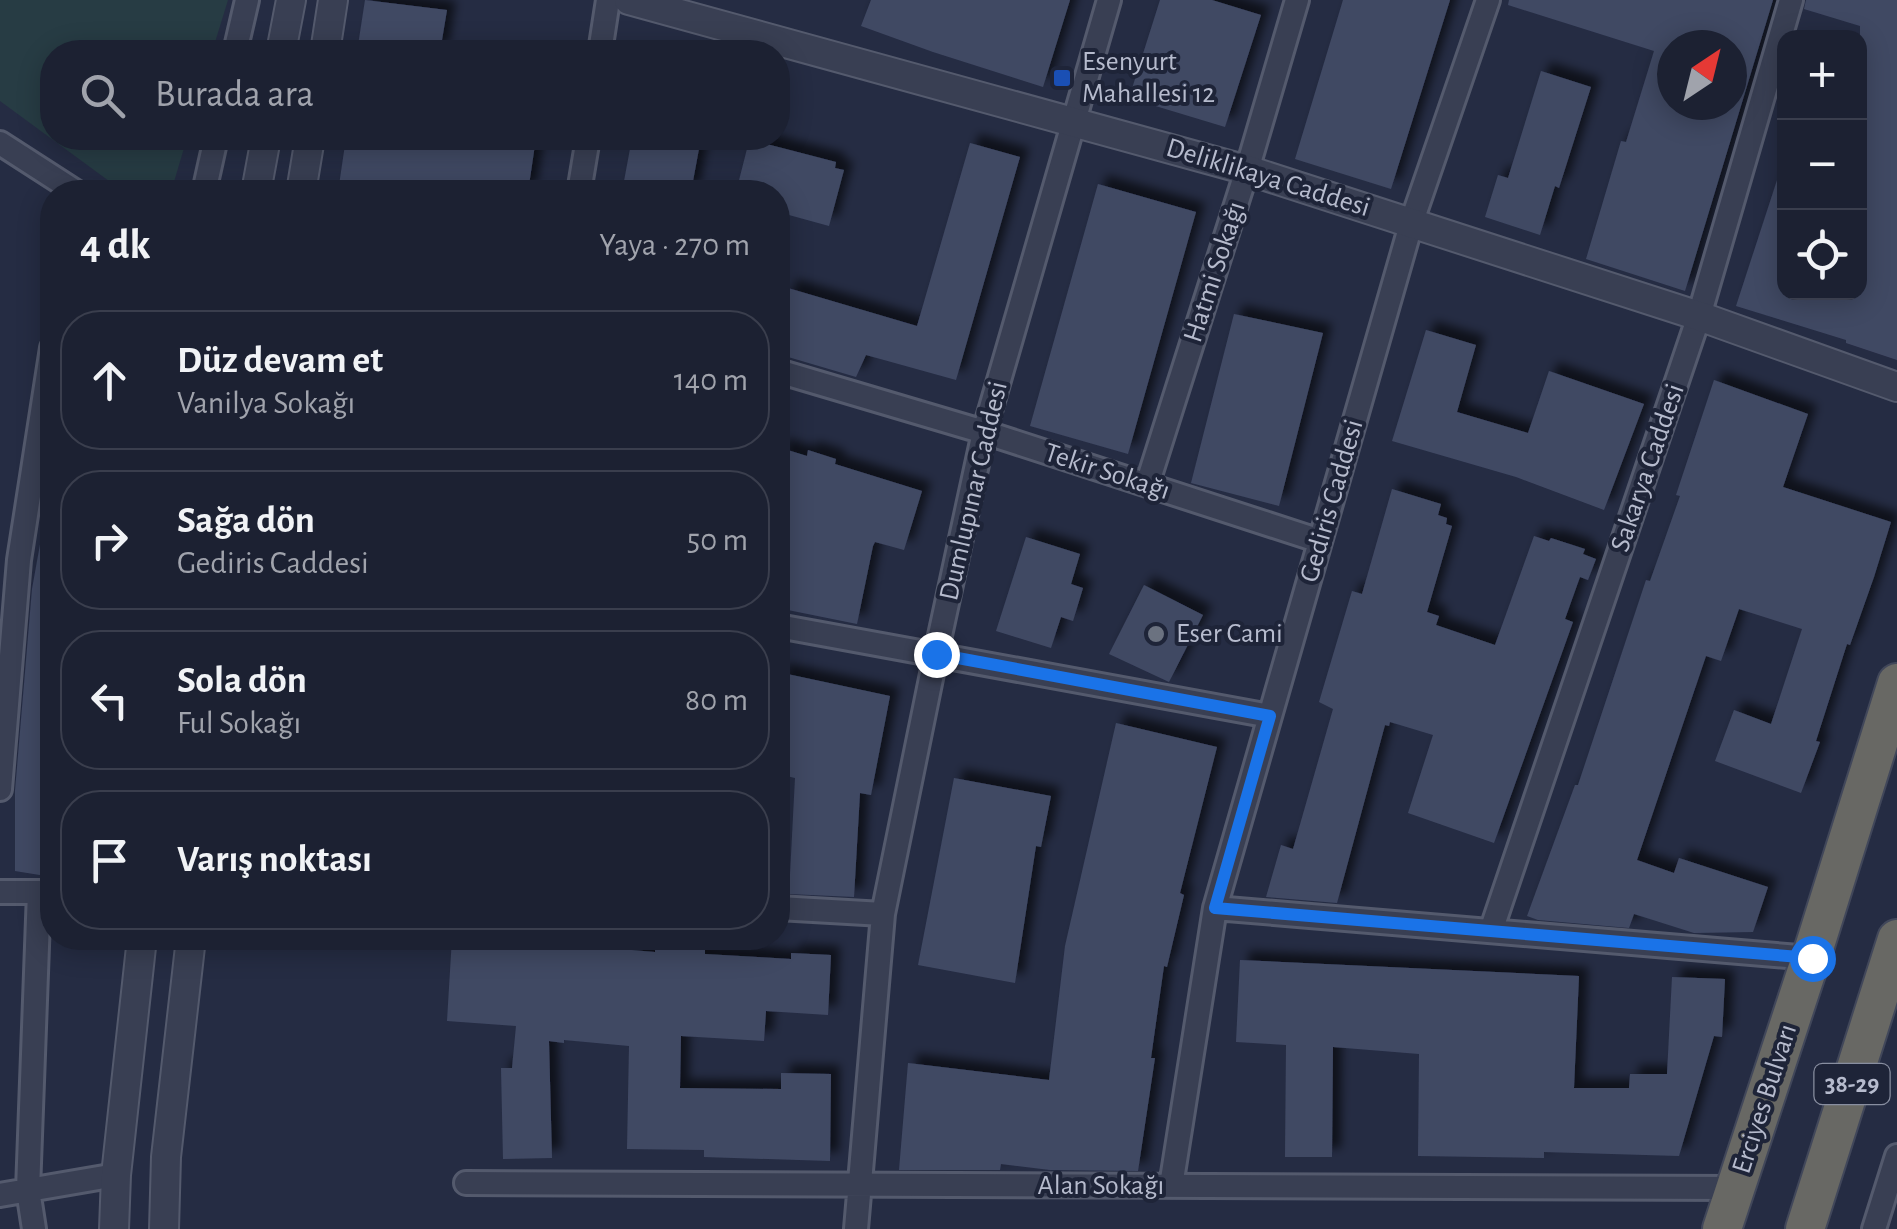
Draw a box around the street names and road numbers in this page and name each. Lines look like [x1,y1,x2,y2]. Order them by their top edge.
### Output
street label: Deliklikaya Caddesi [1163,134,1373,222]
street label: Hatmi Sokağı [1179,198,1251,346]
street label: Dumlupınar Caddesi [935,379,1013,603]
street label: Sakarya Caddesi [1606,381,1690,555]
street label: Gediris Caddesi [1295,417,1369,585]
street label: Tekir Sokağı [1041,439,1173,505]
street label: Erciyes Bulvarı [1728,1021,1802,1177]
road number: 38-29 [1814,1064,1890,1104]
street label: Alan Sokağı [1038,1172,1164,1200]

